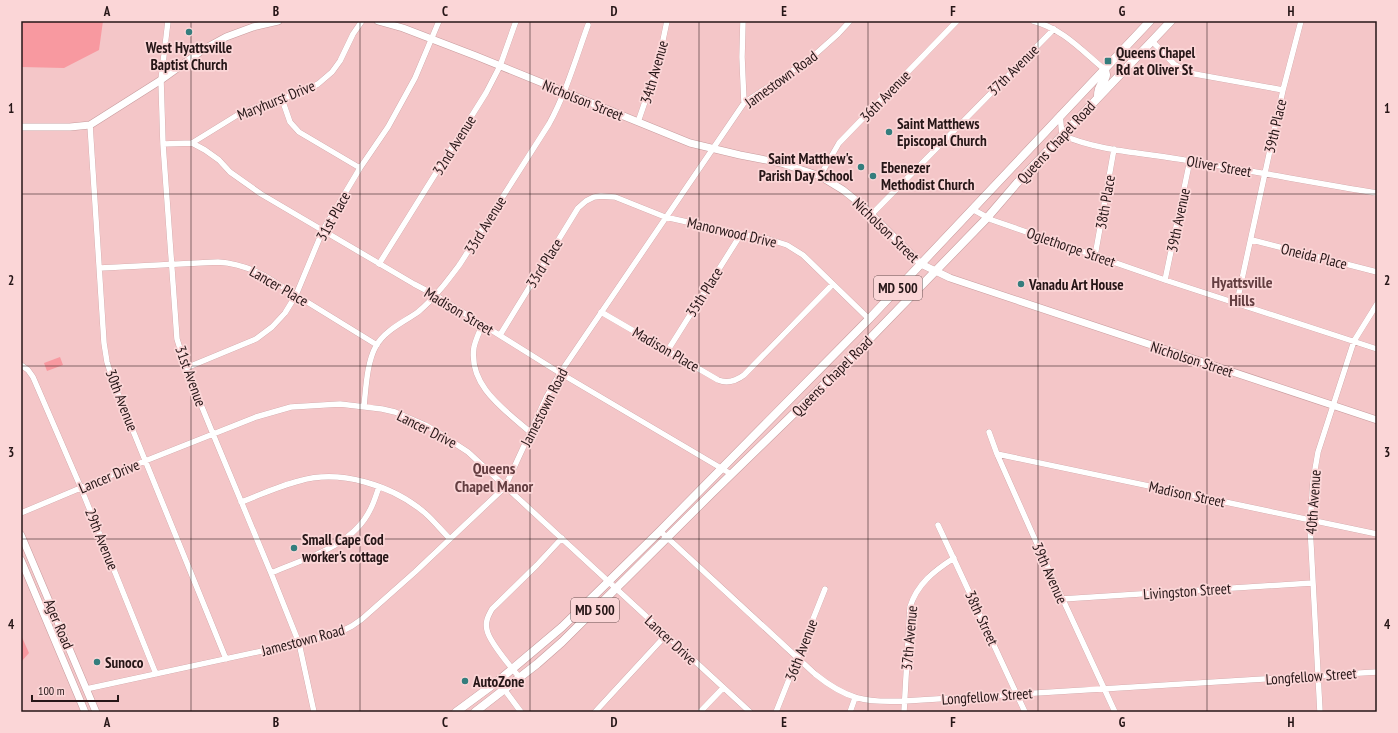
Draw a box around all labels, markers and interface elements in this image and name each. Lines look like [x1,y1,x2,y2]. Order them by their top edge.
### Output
text: A [103,3,111,20]
text: B [273,3,279,20]
text: C [442,3,448,20]
text: D [611,3,618,20]
text: E [781,3,787,20]
text: F [950,3,956,20]
text: G [1119,3,1126,20]
text: H [1288,3,1295,20]
marker: West Hyattsville Baptist Church [184,27,194,37]
place label: West Hyattsville Baptist Church [145,38,232,74]
street label: 34th Avenue [636,38,672,106]
street label: 37th Avenue [983,40,1043,100]
place label: Queens Chapel Rd at Oliver St [1116,43,1196,79]
street label: Jamestown Road [740,46,821,112]
marker: Queens Chapel Rd at Oliver St [1103,56,1113,66]
street label: 36th Avenue [856,66,914,126]
street label: Nicholson Street [540,75,626,125]
street label: Maryhurst Drive [234,76,318,124]
street label: Queens Chapel Road [1013,97,1099,187]
street label: 39th Place [1260,97,1290,155]
text: 1 [8,100,14,117]
text: 1 [1384,100,1390,117]
street label: 32nd Avenue [428,111,480,179]
place label: Saint Matthews Episcopal Church [897,114,987,150]
marker: Saint Matthews Episcopal Church [884,127,894,137]
place label: Saint Matthew's Parish Day School [759,149,853,185]
street label: Oliver Street [1185,151,1253,181]
place label: Ebenezer Methodist Church [881,158,975,194]
marker: Saint Matthew's Parish Day School [856,162,866,172]
marker: Ebenezer Methodist Church [868,171,878,181]
street label: 38th Place [1091,173,1119,231]
street label: 39th Avenue [1162,186,1194,254]
street label: 31st Place [312,188,354,244]
street label: 33rd Avenue [460,192,510,258]
street label: Nicholson Street [849,193,923,267]
street label: Manorwood Drive [685,212,779,252]
street label: Oglethorpe Street [1024,223,1118,271]
street label: 33rd Place [521,235,567,291]
street label: Oneida Place [1279,239,1349,273]
street label: Lancer Place [246,262,312,310]
street label: 35th Place [681,264,727,320]
text: 2 [8,272,14,289]
district label: Hyattsville Hills [1212,272,1273,310]
text: 2 [1384,272,1390,289]
place label: Vanadu Art House [1028,275,1124,294]
road number: MD 500 [874,276,922,300]
marker: Vanadu Art House [1016,279,1026,289]
street label: Madison Street [421,283,497,339]
street label: Madison Place [629,322,703,376]
street label: Queens Chapel Road [788,332,876,420]
street label: Nicholson Street [1148,337,1236,381]
street label: 31st Avenue [171,343,211,409]
street label: Jamestown Road [516,365,572,450]
street label: 30th Avenue [101,366,143,434]
street label: Lancer Drive [394,406,460,452]
text: 3 [8,444,14,461]
text: 3 [1384,444,1390,461]
street label: Lancer Drive [76,455,142,497]
district label: Queens Chapel Manor [455,458,534,496]
street label: 40th Avenue [1301,469,1325,535]
street label: Madison Street [1147,477,1227,511]
street label: 29th Avenue [81,505,123,573]
place label: Small Cape Cod worker's cottage [301,530,389,566]
street label: 39th Avenue [1028,539,1072,607]
marker: Small Cape Cod worker's cottage [289,543,299,553]
street label: Livingston Street [1142,578,1232,604]
street label: 38th Street [961,587,1003,649]
street label: Ager Road [40,596,78,652]
road number: MD 500 [571,598,619,622]
street label: 37th Avenue [897,605,921,671]
street label: Lancer Drive [641,611,701,669]
text: 4 [8,616,15,633]
street label: 36th Avenue [780,616,822,684]
text: 4 [1384,616,1391,633]
street label: Jamestown Road [258,620,347,660]
place label: Sunoco [105,653,144,672]
marker: Sunoco [92,657,102,667]
street label: Longfellow Street [1265,663,1357,689]
place label: AutoZone [472,672,524,691]
marker: AutoZone [460,676,470,686]
scale bar [32,677,118,703]
text: 100 m [38,683,65,698]
street label: Longfellow Street [941,683,1033,709]
text: A [103,714,111,731]
text: B [273,714,279,731]
text: C [442,714,448,731]
text: D [611,714,618,731]
text: E [781,714,787,731]
text: F [950,714,956,731]
text: G [1119,714,1126,731]
text: H [1288,714,1295,731]

